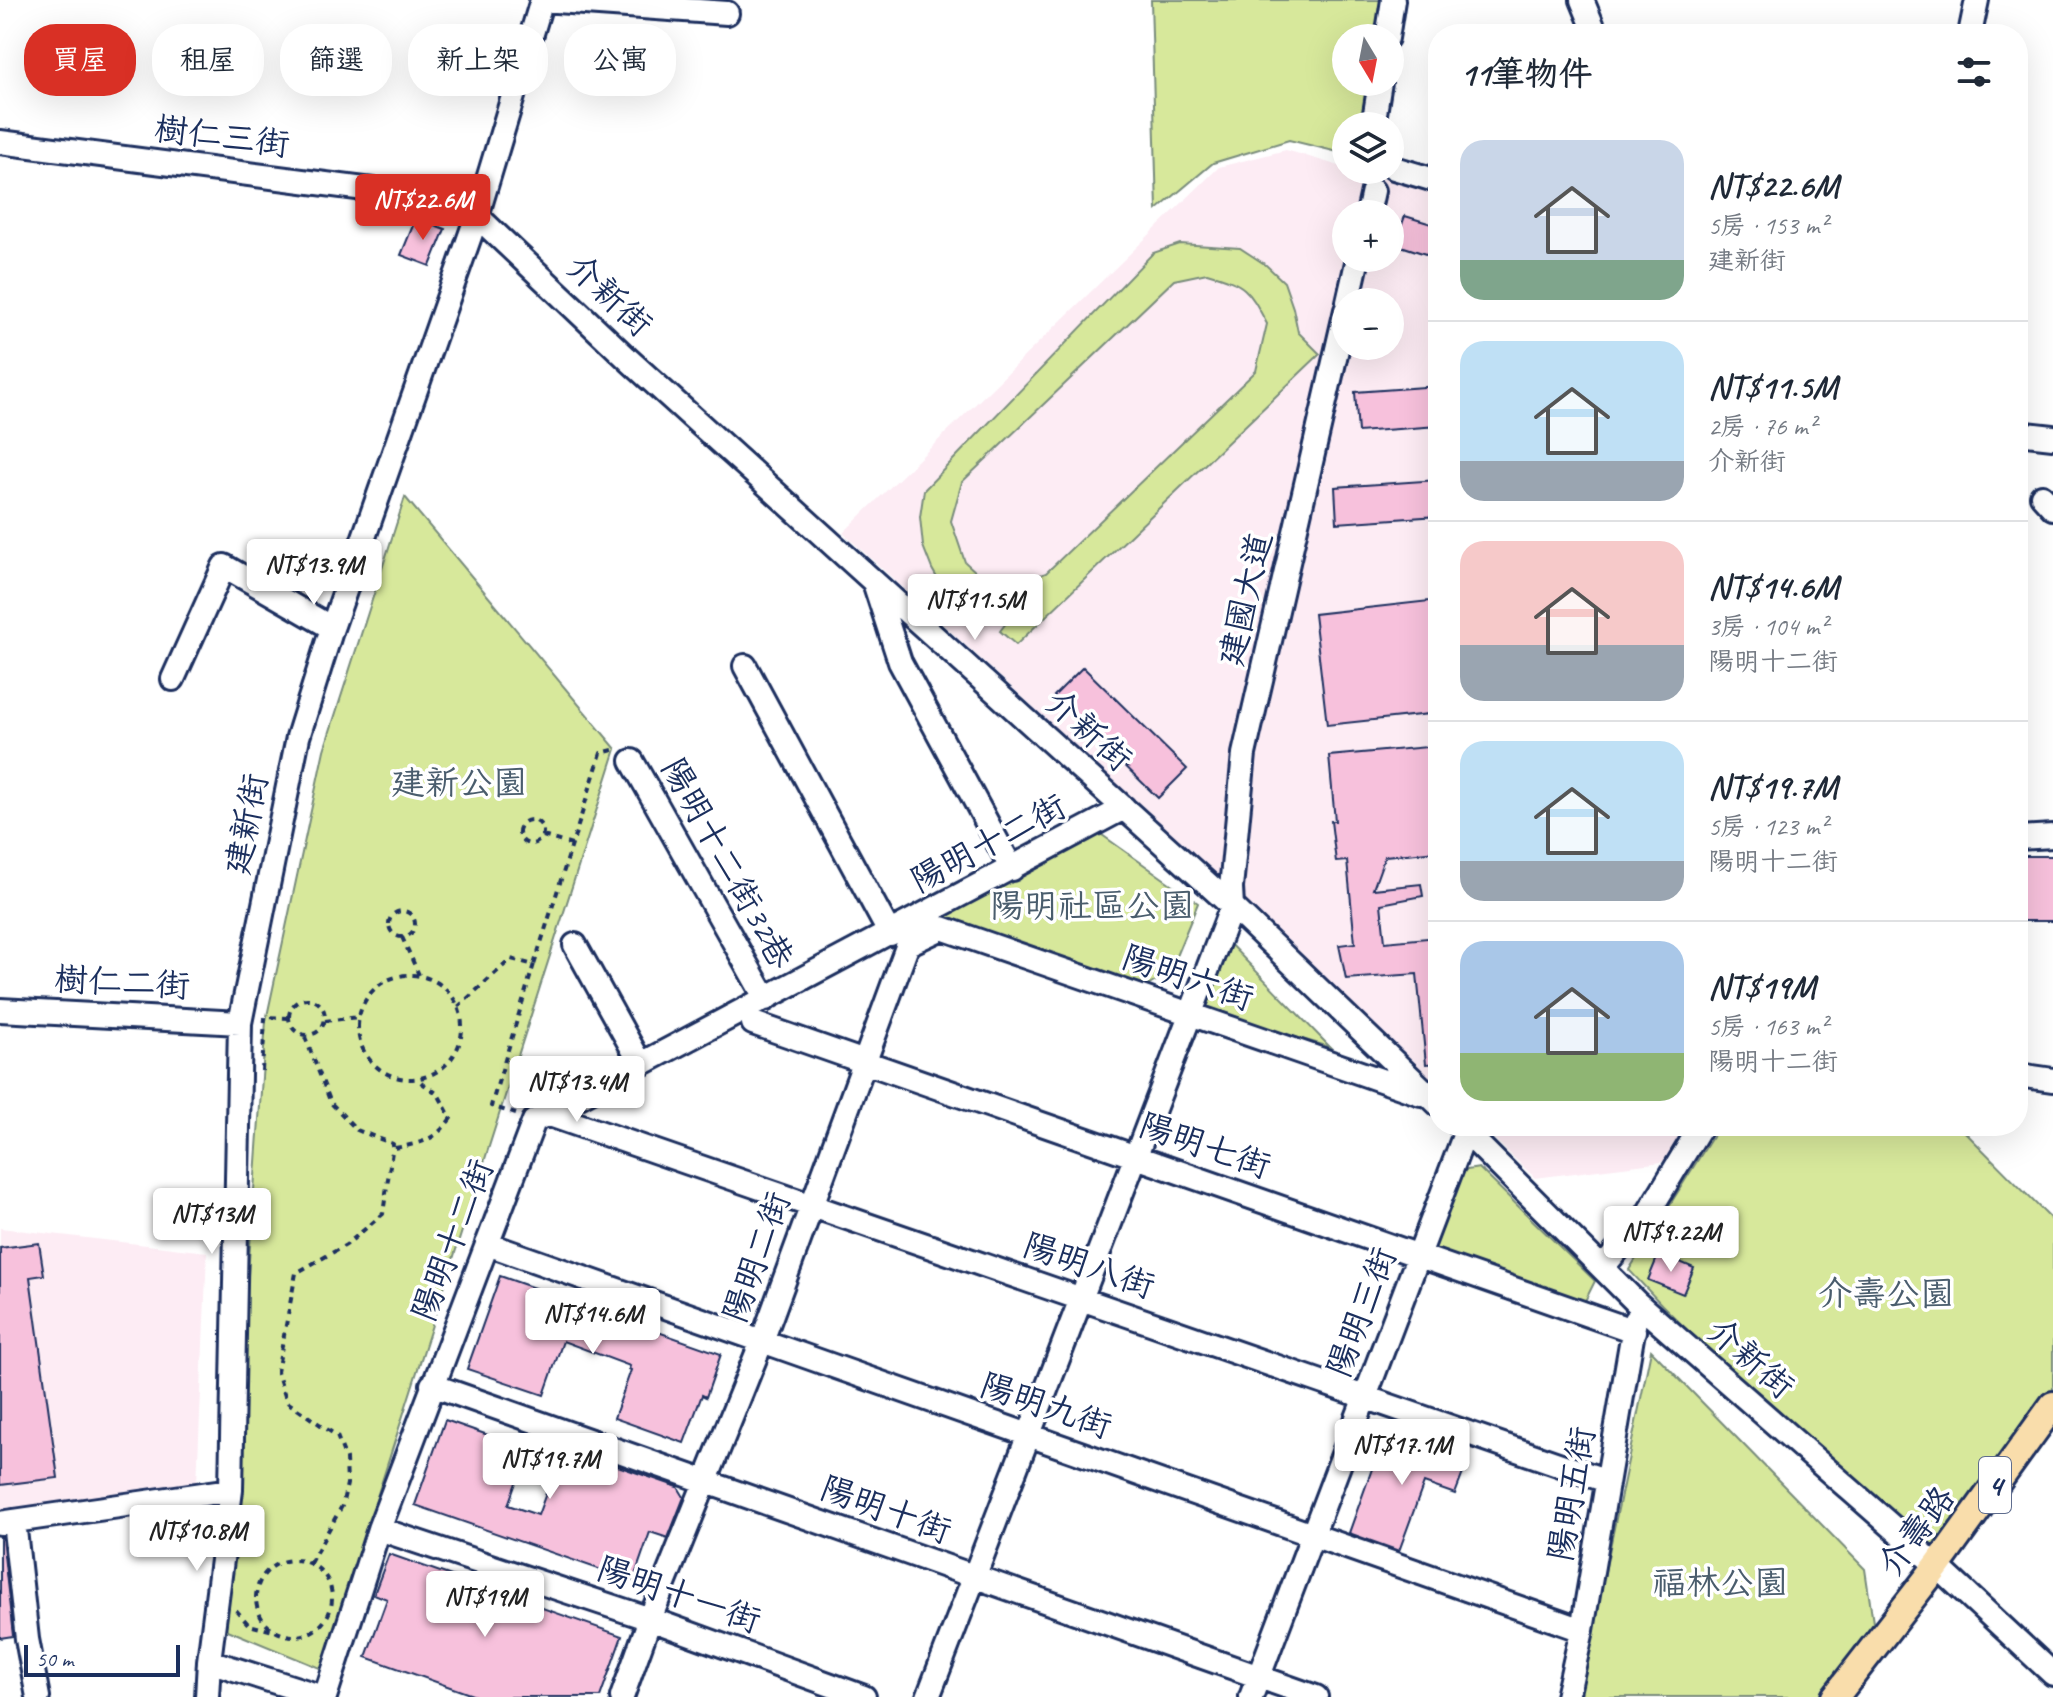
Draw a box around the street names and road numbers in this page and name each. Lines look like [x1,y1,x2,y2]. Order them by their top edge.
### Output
street label: 樹仁三街 [152,106,292,166]
street label: 介新街 [558,244,662,346]
street label: 建國大道 [1209,528,1281,670]
street label: 介新街 [1037,680,1141,780]
street label: 陽明十二街32巷 [652,750,804,976]
street label: 建新街 [215,770,277,878]
street label: 陽明十二街 [903,784,1073,902]
street label: 陽明六街 [1117,935,1259,1019]
street label: 樹仁二街 [53,957,191,1007]
street label: 陽明七街 [1134,1103,1276,1187]
street label: 陽明十二街 [401,1153,503,1327]
street label: 陽明二街 [713,1186,799,1328]
street label: 陽明八街 [1018,1223,1160,1307]
street label: 陽明三街 [1317,1241,1405,1383]
street label: 介新街 [1698,1308,1804,1408]
street label: 陽明九街 [975,1363,1117,1447]
street label: 陽明五街 [1538,1423,1604,1565]
road number: 4 [1979,1457,2011,1513]
street label: 陽明十街 [815,1466,957,1552]
street label: 介壽路 [1868,1477,1964,1585]
street label: 陽明十一街 [592,1546,766,1642]

